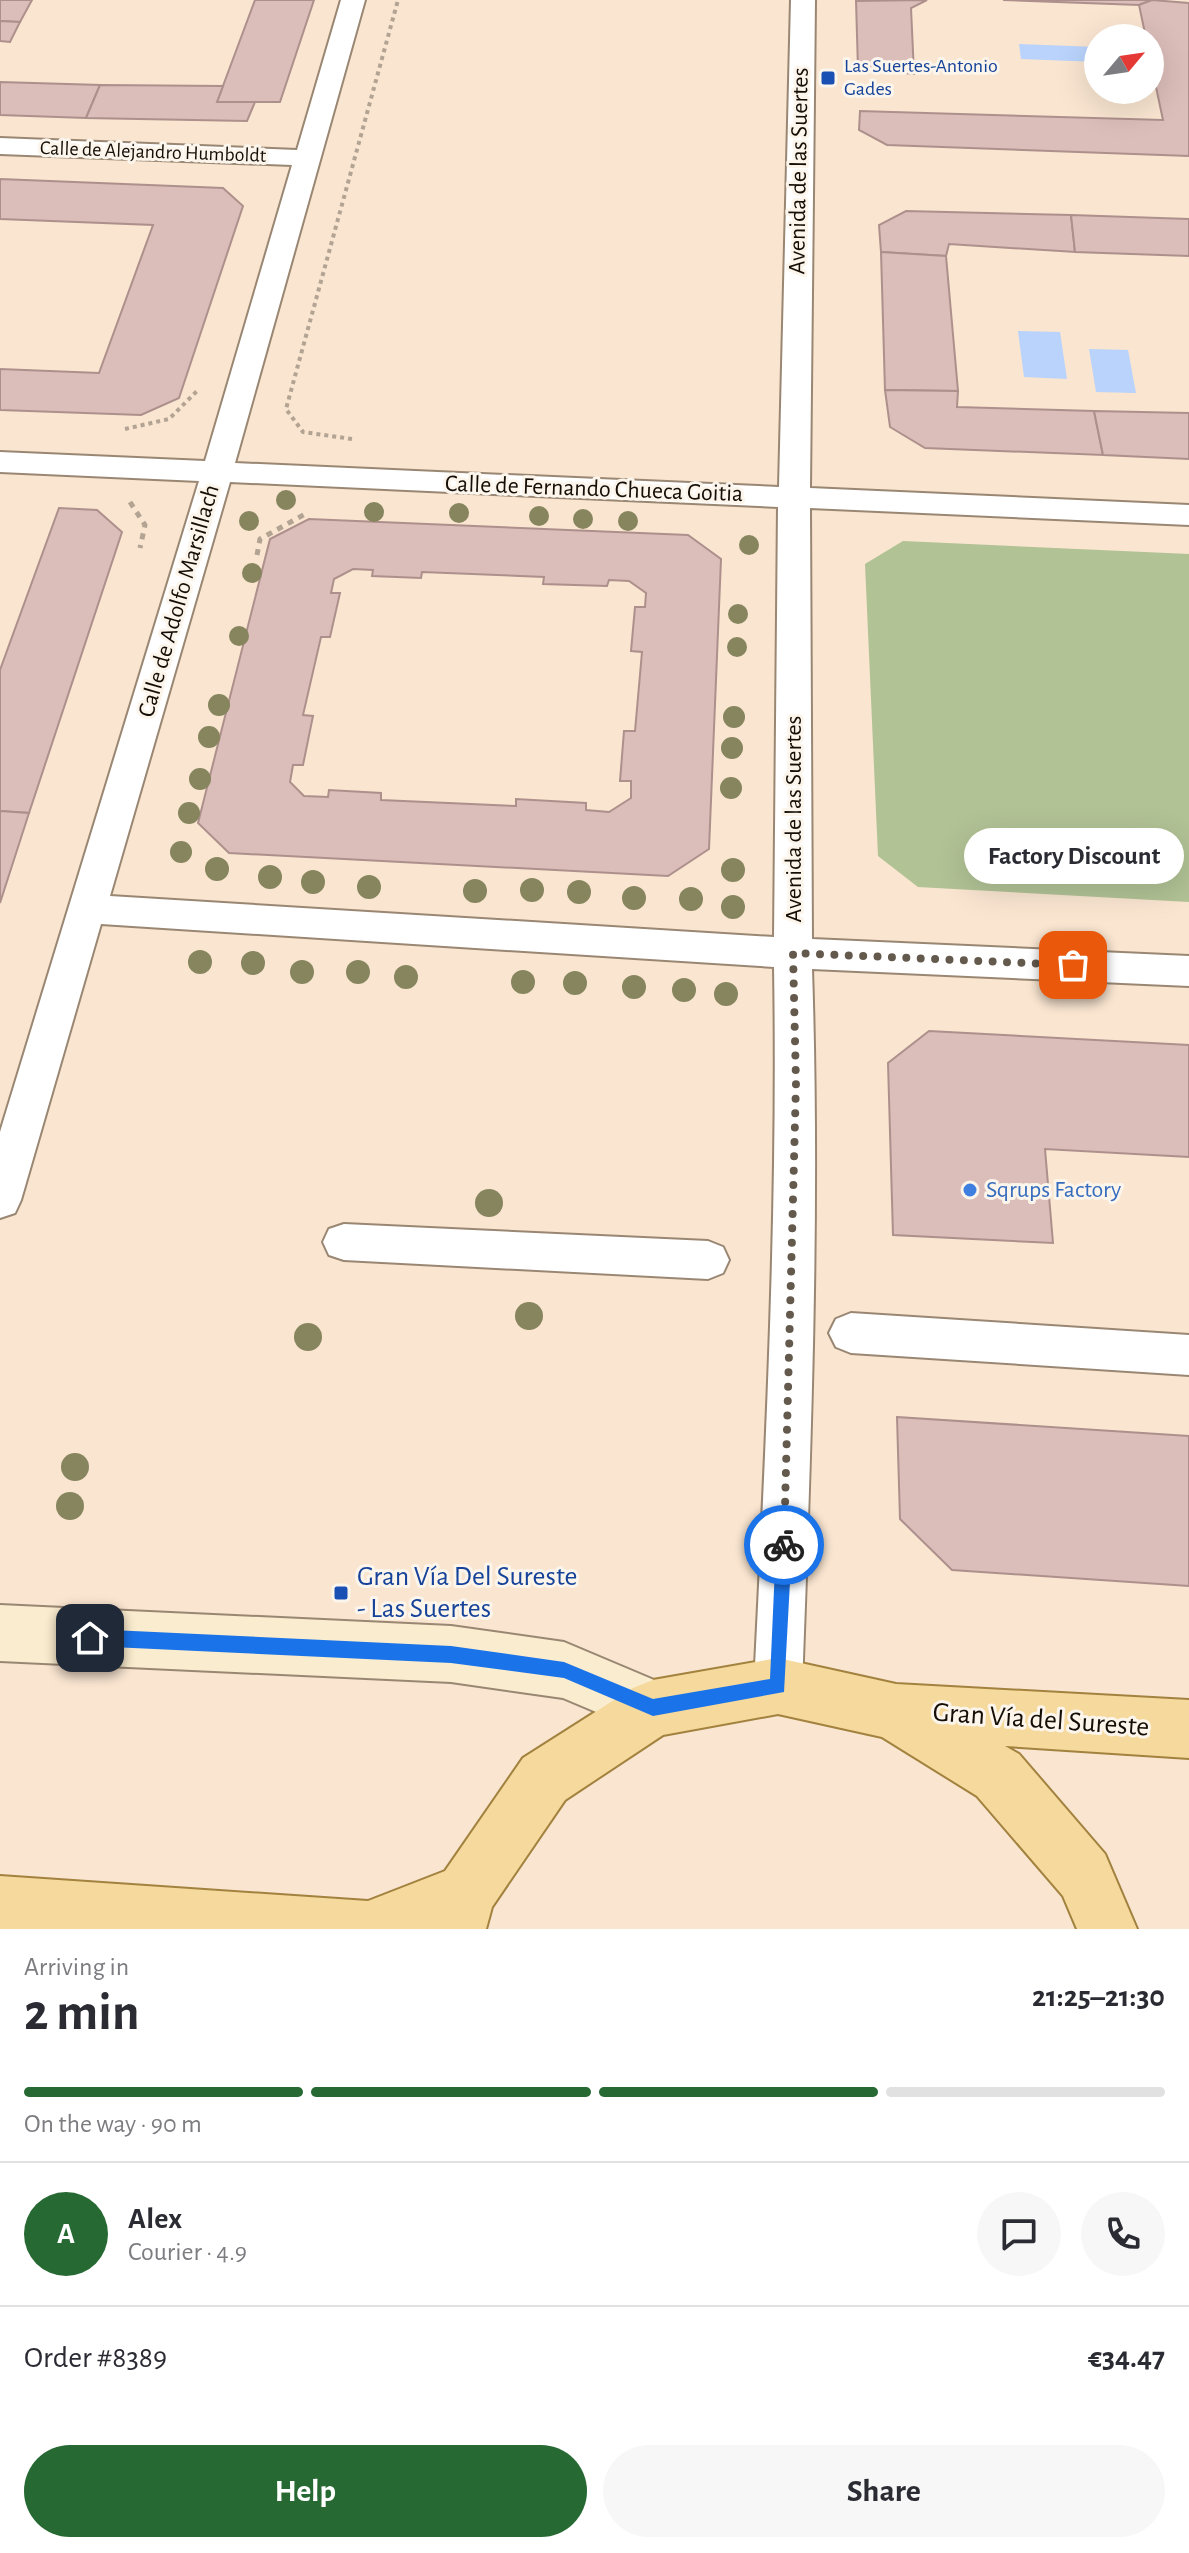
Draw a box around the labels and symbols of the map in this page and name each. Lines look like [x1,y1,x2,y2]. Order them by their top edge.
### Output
north arrow [1084,24,1164,104]
place label: Las Suertes-Antonio Gades [844,56,998,99]
street label: Avenida de las Suertes [785,67,813,275]
marker: Las Suertes-Antonio Gades [819,69,837,87]
street label: Calle de Alejandro Humboldt [39,138,267,166]
street label: Calle de Fernando Chueca Goitia [444,472,744,506]
street label: Calle de Adolfo Marsillach [134,482,224,720]
street label: Avenida de las Suertes [782,716,806,922]
callout: Factory Discount [963,829,1183,885]
pin [1039,931,1107,999]
place label: Sqrups Factory [986,1178,1121,1202]
marker: Sqrups Factory [961,1181,979,1199]
courier [744,1505,824,1585]
place label: Gran Vía Del Sureste - Las Suertes [357,1563,577,1623]
marker: Gran Vía Del Sureste - Las Suertes [332,1584,350,1602]
pin [56,1604,124,1672]
street label: Gran Vía del Sureste [932,1698,1150,1742]

